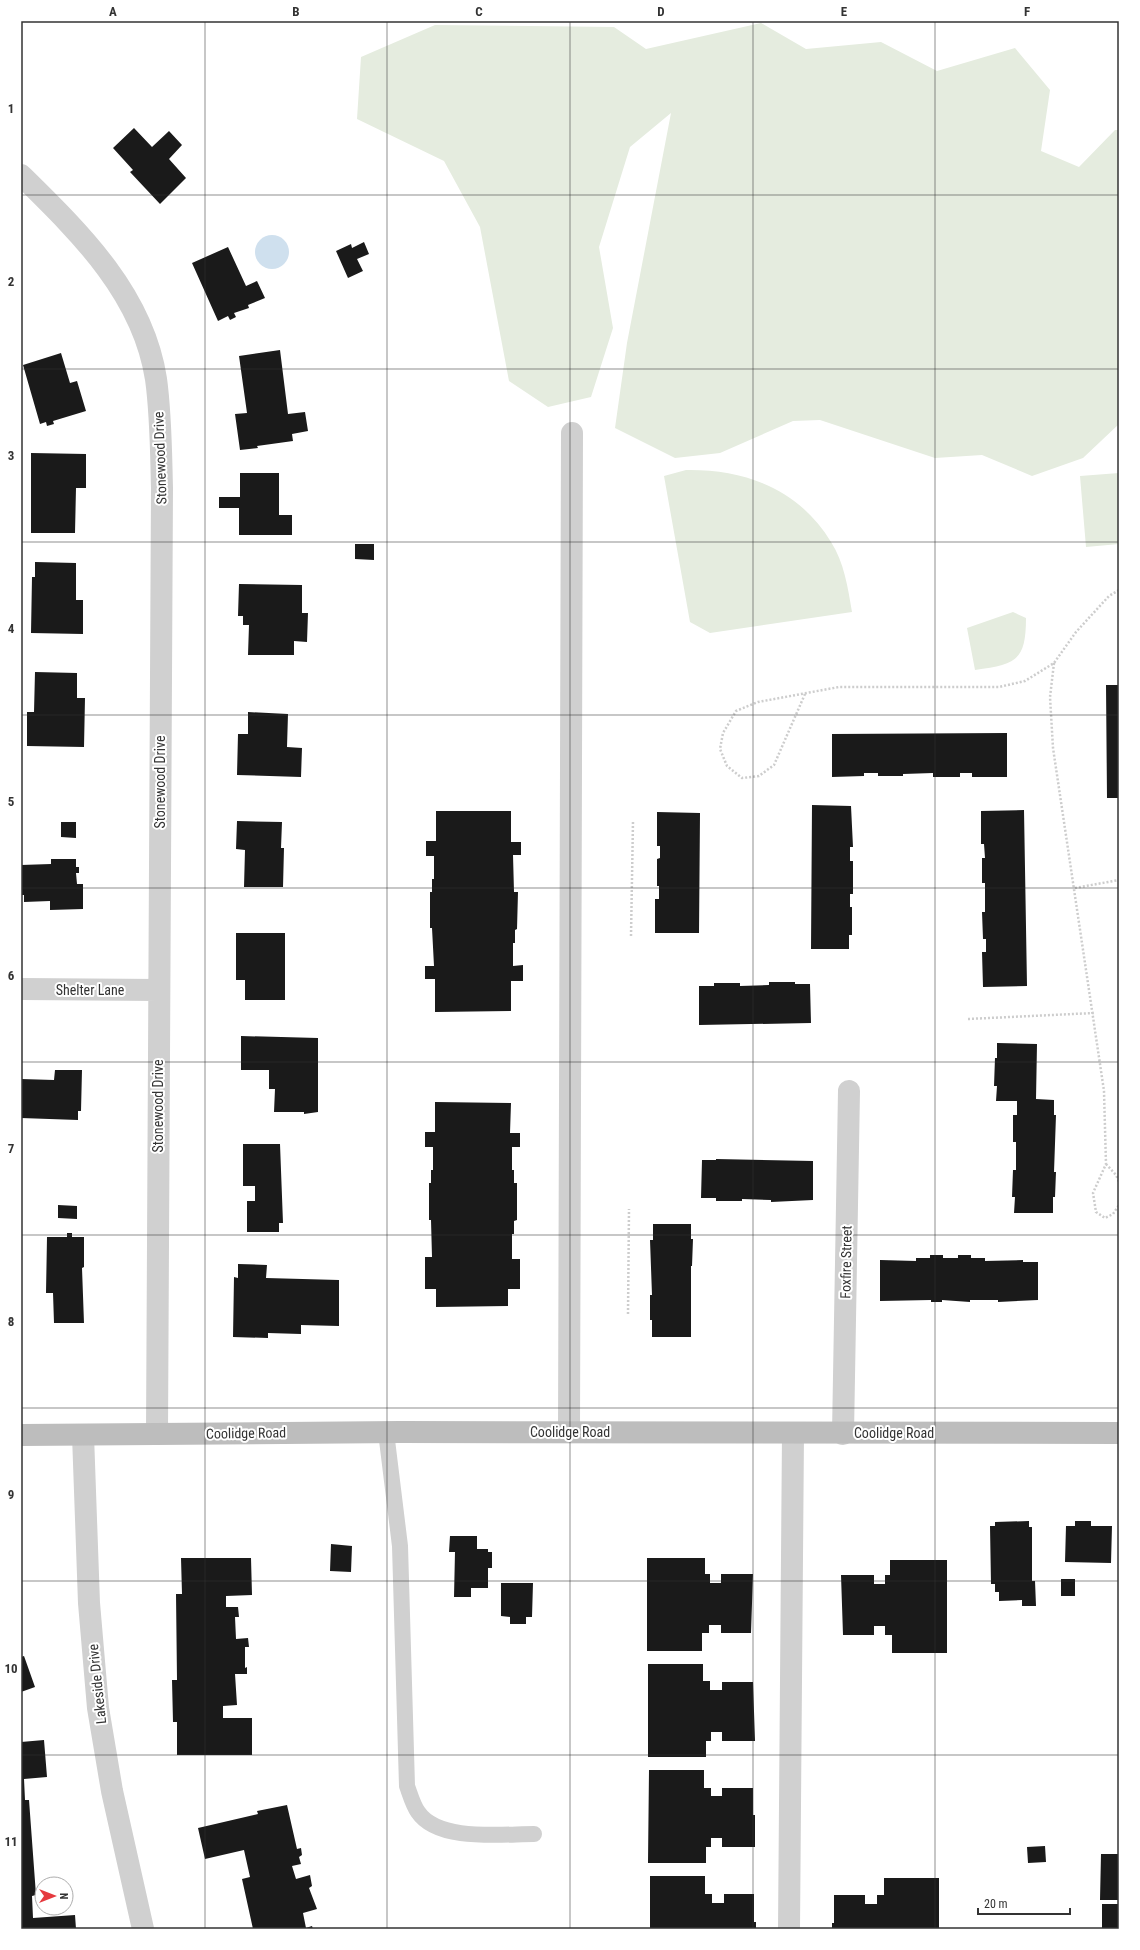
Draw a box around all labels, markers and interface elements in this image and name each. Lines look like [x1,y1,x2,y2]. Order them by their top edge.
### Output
text: A [109,4,117,19]
text: B [292,4,300,19]
text: C [475,4,483,19]
text: D [657,4,665,19]
text: E [841,4,848,19]
text: F [1024,4,1030,19]
text: 1 [8,101,14,116]
text: 2 [8,274,15,289]
street label: Stonewood Drive [150,411,170,505]
text: 3 [8,448,14,463]
text: 4 [8,621,15,636]
street label: Stonewood Drive [152,735,168,828]
text: 5 [8,794,15,809]
text: 6 [8,968,15,983]
street label: Shelter Lane [56,982,125,998]
street label: Stonewood Drive [150,1059,166,1152]
text: 7 [8,1141,15,1156]
street label: Foxfire Street [837,1225,855,1299]
text: 8 [8,1314,14,1329]
street label: Coolidge Road [206,1424,286,1442]
street label: Coolidge Road [530,1424,610,1440]
street label: Coolidge Road [854,1425,934,1441]
text: 9 [8,1487,14,1502]
street label: Lakeside Drive [85,1643,109,1725]
text: 10 [4,1661,18,1676]
text: 11 [4,1834,18,1849]
north arrow [34,1876,74,1916]
scale bar [978,1890,1070,1916]
text: N [57,1893,70,1900]
text: 20 m [984,1897,1008,1911]

